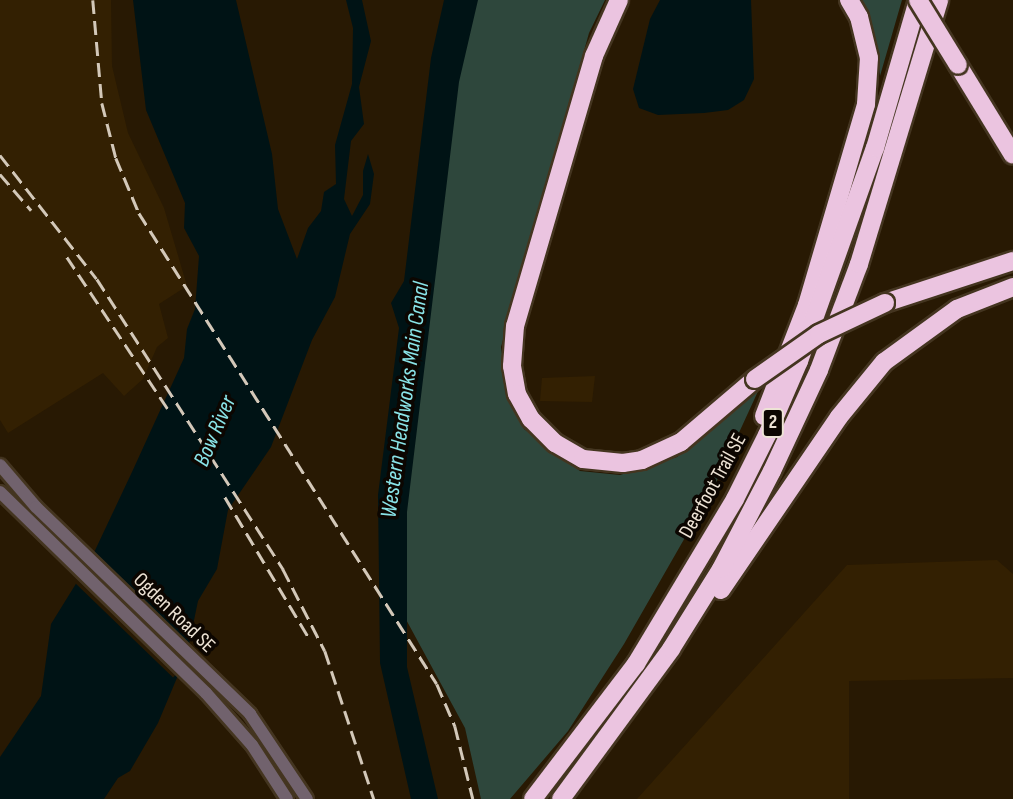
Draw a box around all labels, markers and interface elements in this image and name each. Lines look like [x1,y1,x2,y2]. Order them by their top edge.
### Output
water label: Western Headworks Main Canal [375,280,435,520]
water label: Bow River [188,391,242,471]
road number: 2 [761,408,785,438]
street label: Deerfoot Trail SE [674,429,752,543]
street label: Ogden Road SE [128,568,220,658]

